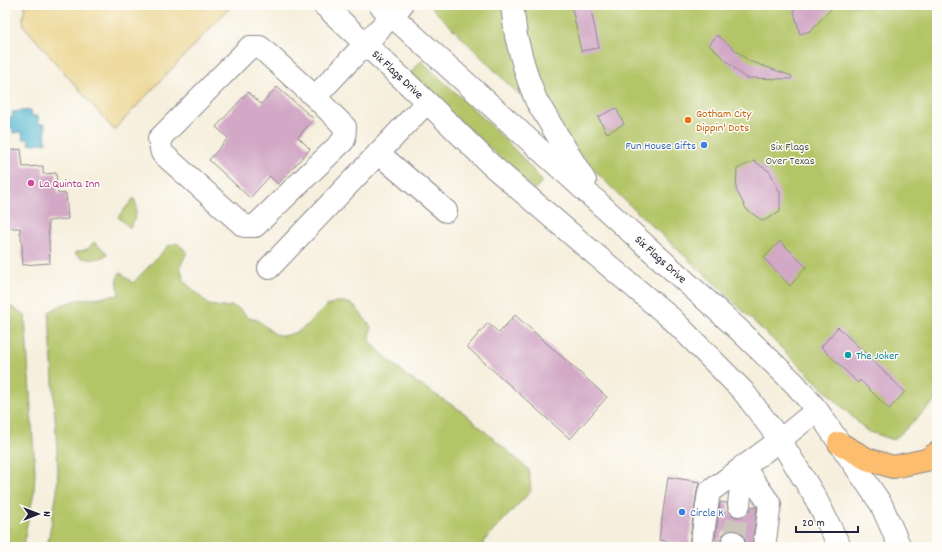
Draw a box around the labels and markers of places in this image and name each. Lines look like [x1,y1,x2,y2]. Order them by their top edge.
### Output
place label: Gotham City Dippin' Dots [696,106,752,137]
marker: Gotham City Dippin' Dots [683,115,693,125]
place label: Fun House Gifts [625,138,696,155]
marker: Fun House Gifts [699,140,709,150]
place label: La Quinta Inn [39,176,100,193]
marker: La Quinta Inn [26,178,36,188]
place label: The Joker [856,348,899,365]
marker: The Joker [843,350,853,360]
place label: Circle K [690,505,724,522]
marker: Circle K [677,507,687,517]

